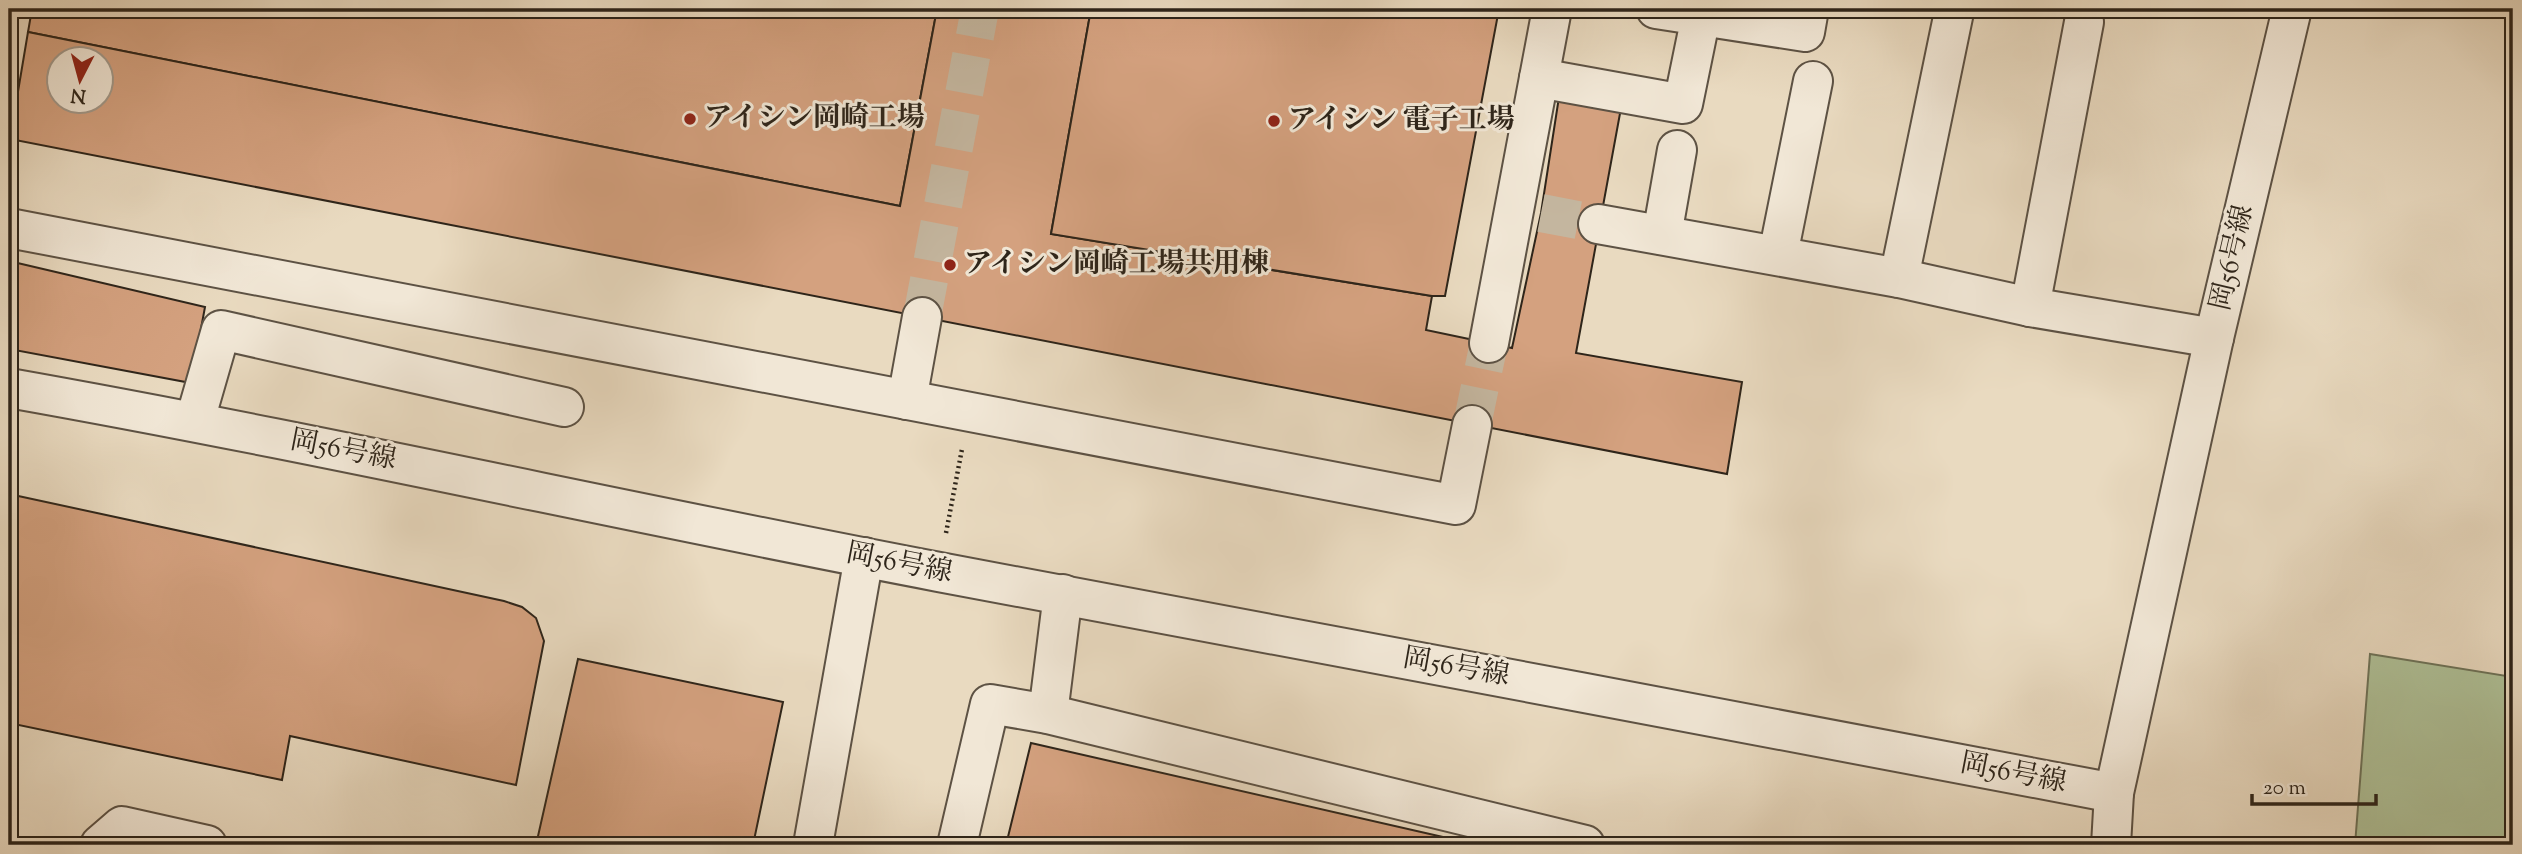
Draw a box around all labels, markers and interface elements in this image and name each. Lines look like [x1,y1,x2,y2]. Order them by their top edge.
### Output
north arrow [46,46,116,116]
text: N [70,80,87,109]
place label: アイシン岡崎工場 [704,99,925,139]
place label: アイシン 電子工場 [1288,101,1515,141]
marker: アイシン岡崎工場 [682,111,698,127]
marker: アイシン 電子工場 [1266,113,1282,129]
street label: 岡56号線 [2201,201,2265,315]
place label: アイシン岡崎工場共用棟 [964,245,1269,285]
marker: アイシン岡崎工場共用棟 [942,257,958,273]
street label: 岡56号線 [286,421,400,481]
street label: 岡56号線 [842,534,956,594]
street label: 岡56号線 [1400,639,1512,697]
street label: 岡56号線 [1956,744,2070,804]
scale bar [2252,763,2377,807]
text: 20 m [2263,774,2306,804]

